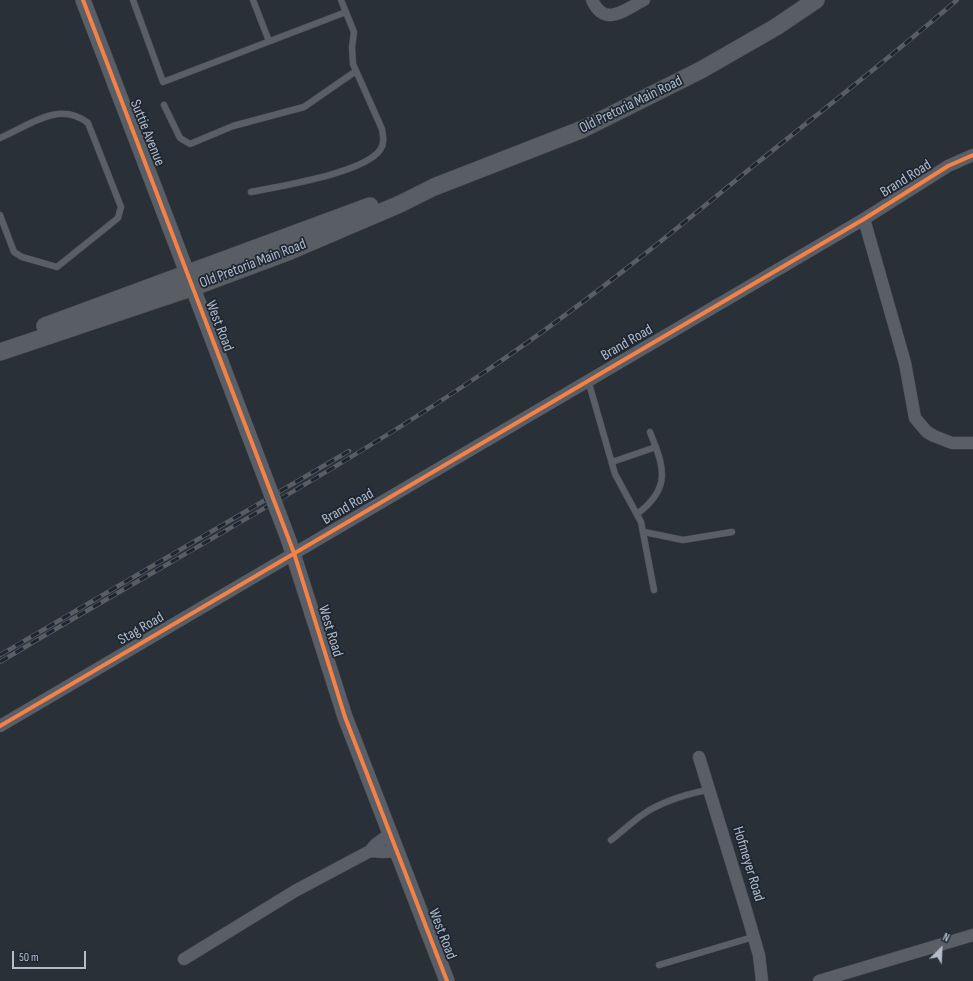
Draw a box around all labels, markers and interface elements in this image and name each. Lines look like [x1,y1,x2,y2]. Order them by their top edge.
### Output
street label: Old Pretoria Main Road [577,72,685,138]
street label: Suttie Avenue [126,97,168,169]
street label: Brand Road [877,156,935,202]
street label: Old Pretoria Main Road [197,235,309,293]
street label: West Road [201,298,237,354]
street label: Brand Road [598,321,656,365]
street label: Brand Road [319,485,377,529]
street label: West Road [314,603,346,659]
street label: Stag Road [115,609,167,649]
street label: Hofmeyer Road [728,825,768,903]
street label: West Road [424,906,460,962]
north arrow [921,929,961,969]
text: N [941,930,951,945]
scale bar [14,943,88,969]
text: 50 m [19,950,39,965]

